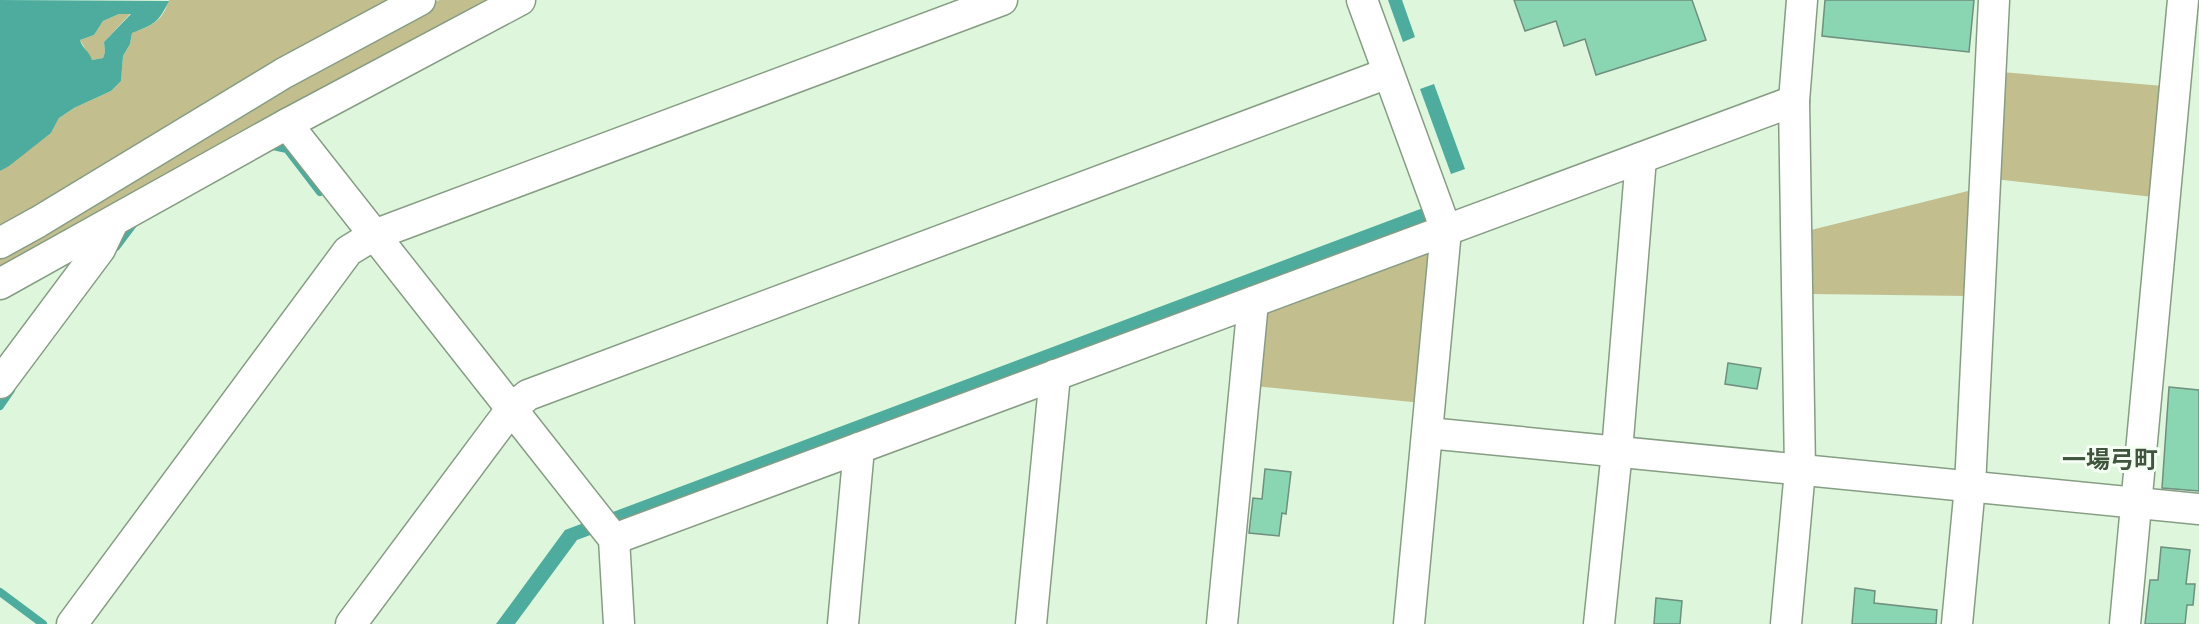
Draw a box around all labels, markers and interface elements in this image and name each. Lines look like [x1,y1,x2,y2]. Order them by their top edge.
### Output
district label: 一場弓町 [2062,443,2158,479]

